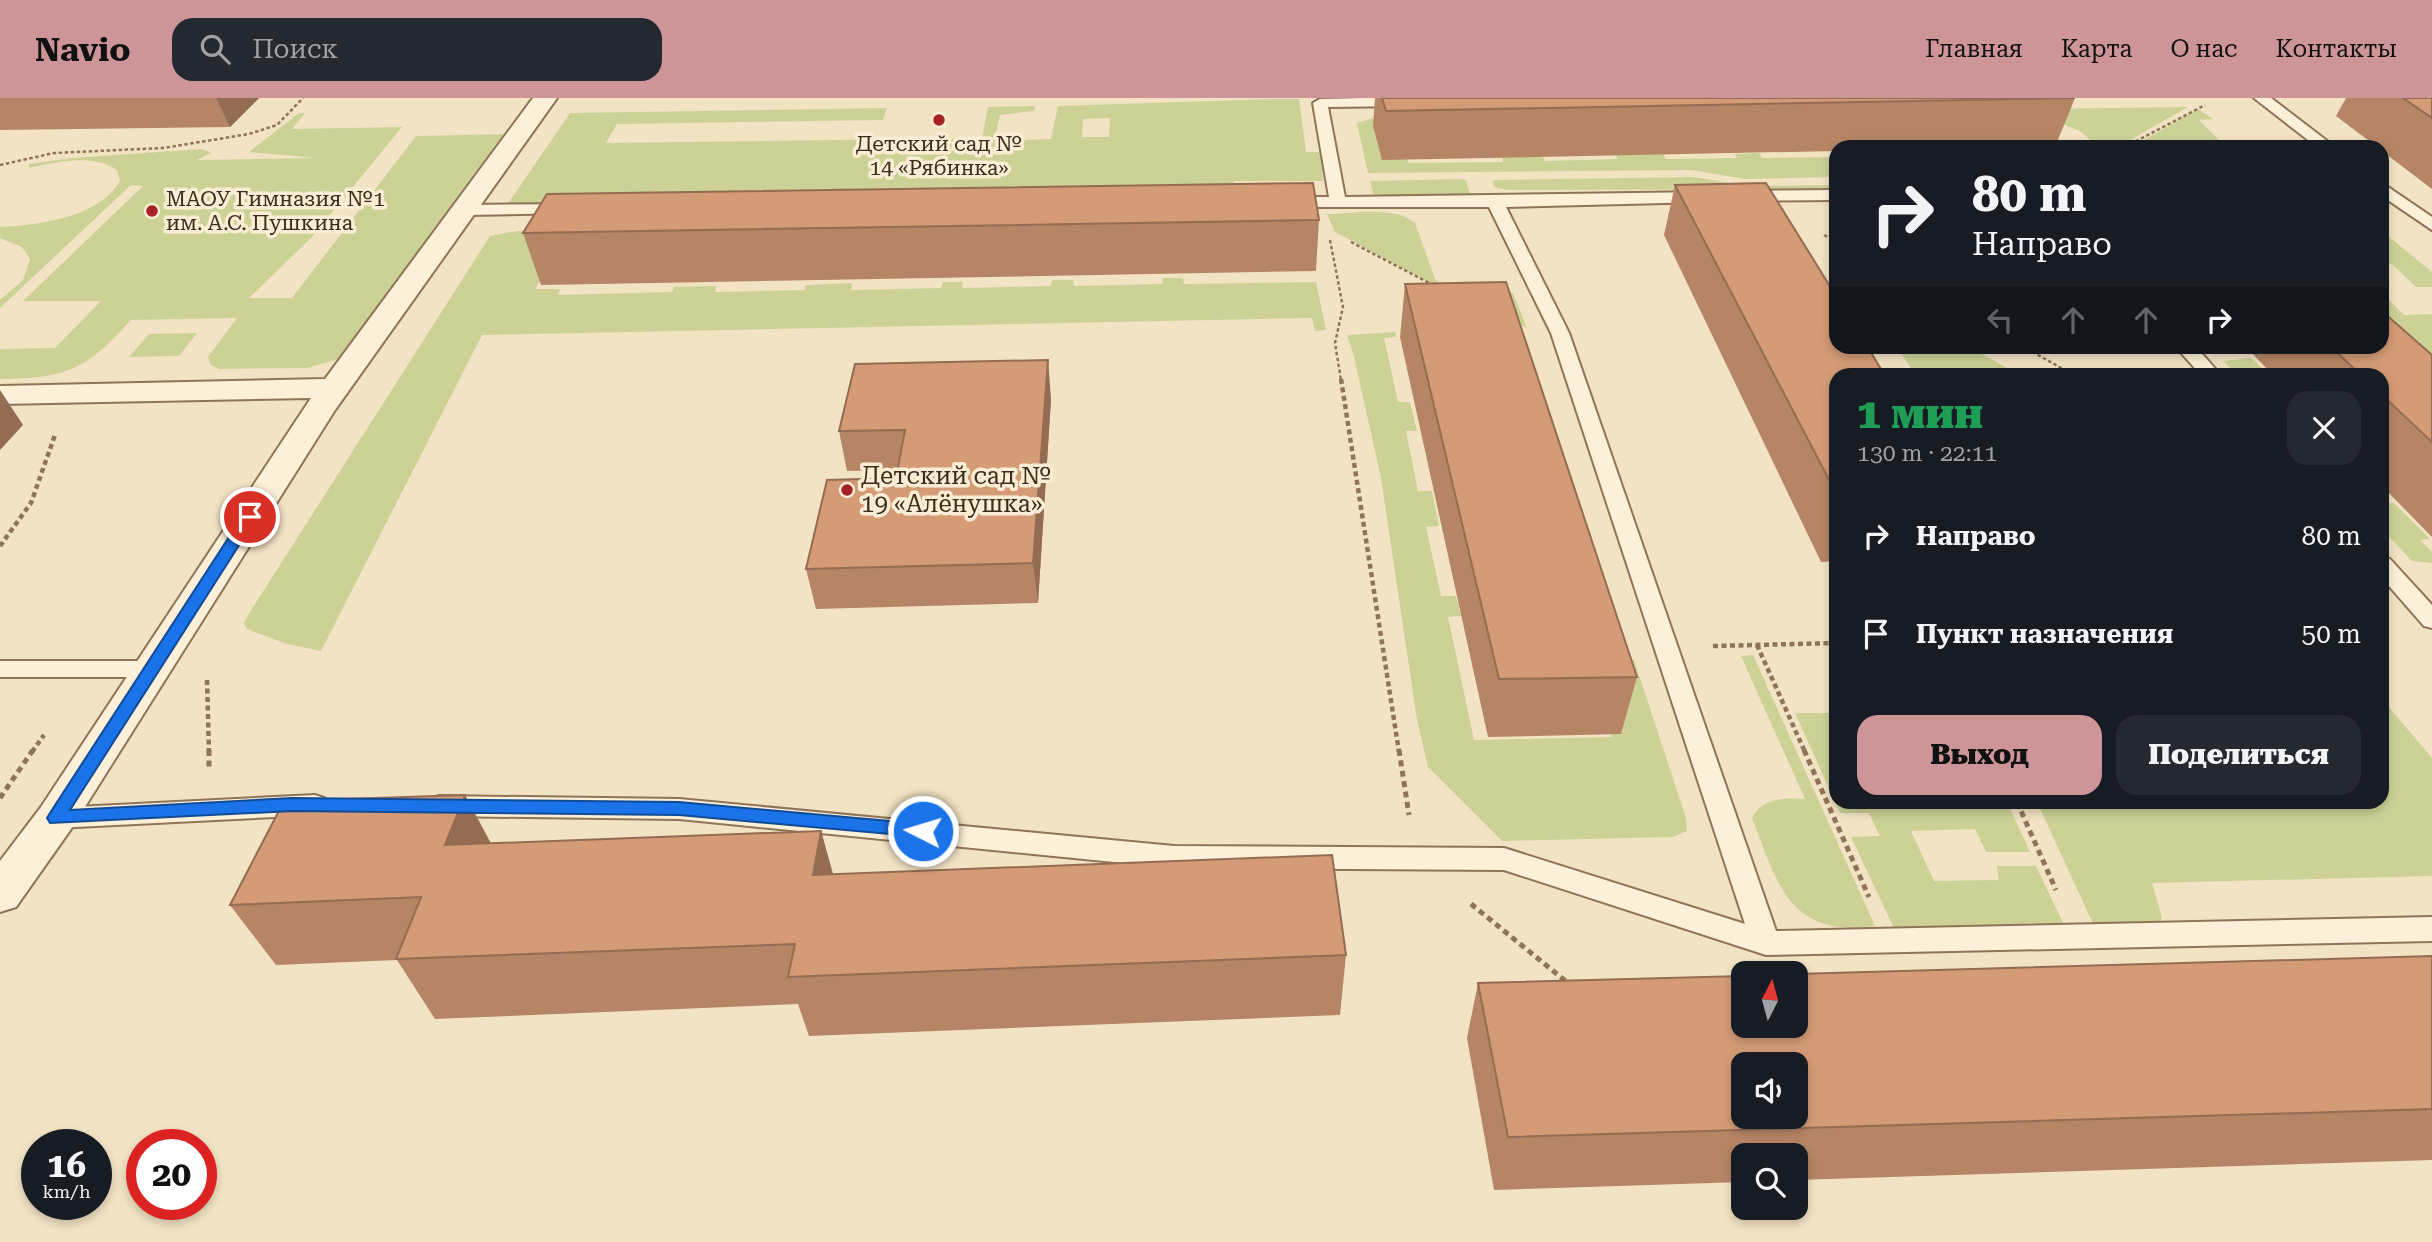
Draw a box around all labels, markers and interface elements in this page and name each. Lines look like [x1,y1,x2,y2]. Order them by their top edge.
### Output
search box [172,18,662,81]
text: Navio [35,30,130,69]
icon: search [196,30,234,68]
text: Поиск [252,34,338,64]
text: Главная [1925,35,2023,63]
text: Карта [2061,35,2132,63]
text: О нас [2170,35,2237,63]
text: Контакты [2275,35,2397,63]
marker: Детский сад № 14 «Рябинка» [931,112,947,128]
place label: Детский сад № 14 «Рябинка» [856,132,1022,180]
text: 80 m [1972,166,2087,223]
icon: right [1857,168,1948,259]
place label: МАОУ Гимназия №1 им. А.С. Пушкина [166,187,385,235]
marker: МАОУ Гимназия №1 им. А.С. Пушкина [144,203,160,219]
text: Направо [1972,225,2112,263]
icon: left [1981,301,2019,339]
icon: ahead [2054,301,2092,339]
icon: ahead [2127,301,2165,339]
icon: right [2200,301,2238,339]
text: 1 мин [1857,389,1983,438]
button: close [2287,391,2361,465]
text: 130 m · 22:11 [1857,440,1997,467]
place label: Детский сад № 19 «Алёнушка» [861,462,1051,518]
marker: Детский сад № 19 «Алёнушка» [839,482,855,498]
pin [220,487,280,547]
icon: arrive [231,498,269,536]
icon: right [1857,517,1895,555]
text: Направо [1916,521,2036,551]
text: 80 m [2302,521,2361,551]
icon: arrive [1857,615,1895,653]
text: Пункт назначения [1916,619,2173,649]
text: 50 m [2302,619,2361,649]
button: Выход [1857,715,2102,795]
button: Поделиться [2116,715,2361,795]
position arrow [886,794,960,868]
north arrow [1731,961,1808,1038]
map controls [1731,961,1808,1220]
button: sound [1731,1052,1808,1129]
speed limit sign: 20 [126,1129,217,1220]
button: search [1731,1143,1808,1220]
text: 16 [47,1145,86,1186]
text: km/h [42,1181,91,1202]

